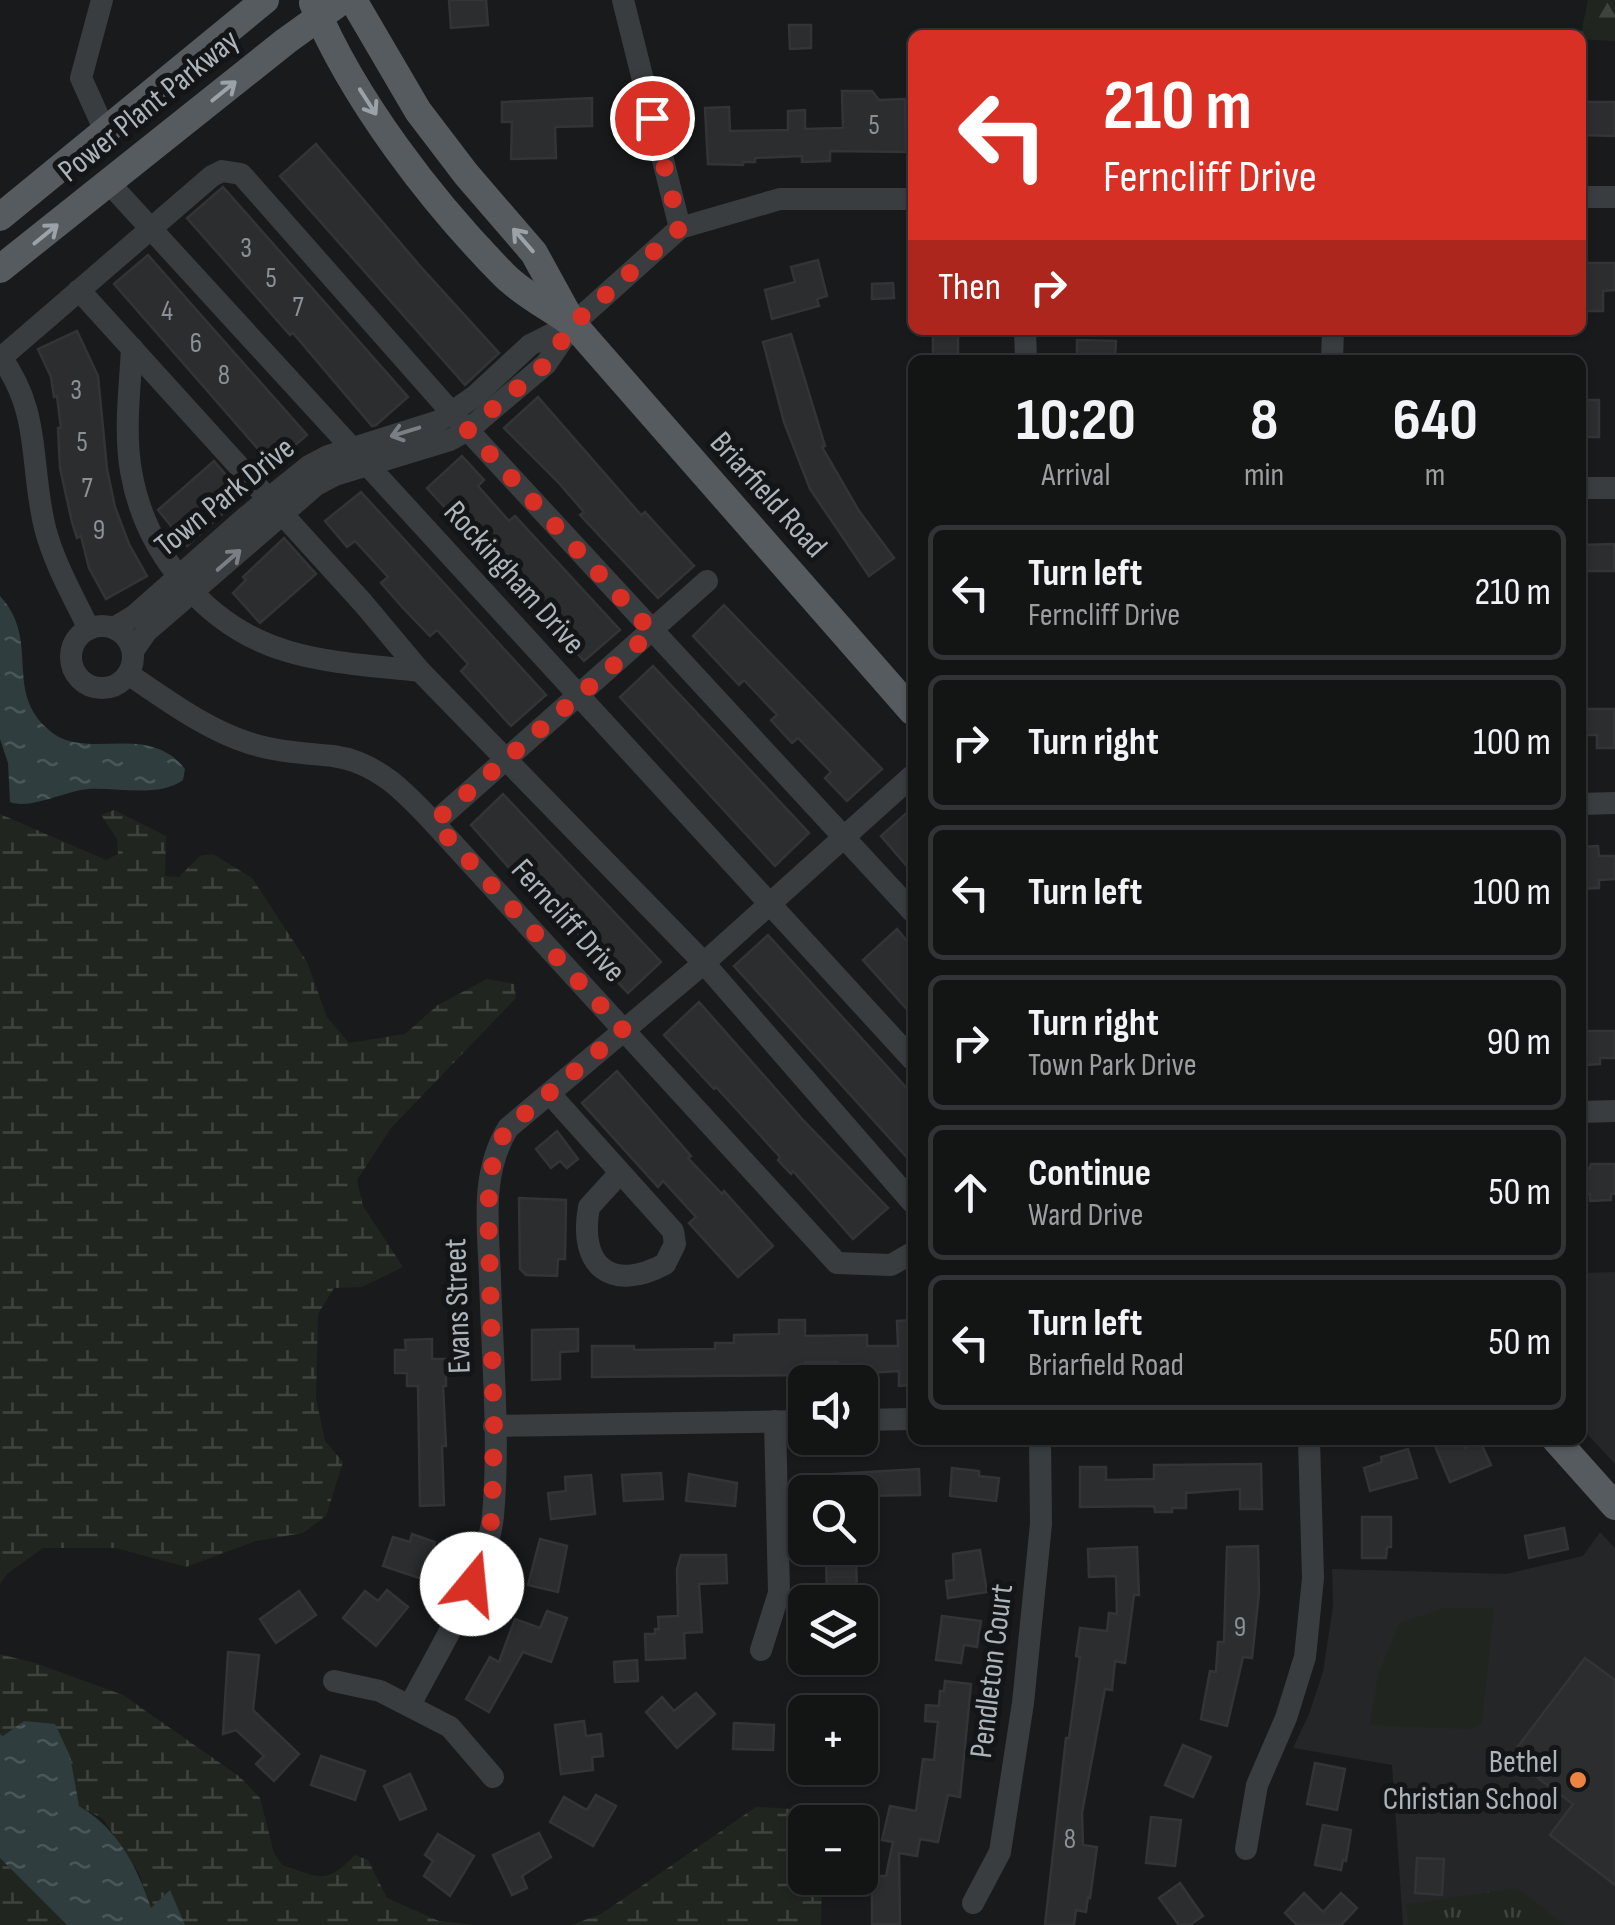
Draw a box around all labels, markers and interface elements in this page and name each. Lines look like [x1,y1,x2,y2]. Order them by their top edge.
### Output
street label: Power Plant Parkway [51,21,247,191]
text: 210 m [1103,65,1252,149]
icon: left [938,70,1068,200]
pin [610,76,695,161]
one-way arrow [210,80,236,102]
one-way arrow [357,87,378,115]
icon: arrive [625,91,680,146]
house number: 5 [868,109,880,142]
text: Ferncliff Drive [1103,150,1317,205]
one-way arrow [33,223,59,245]
one-way arrow [512,228,534,254]
house number: 3 [240,232,252,265]
icon: right [1021,260,1076,315]
house number: 5 [265,262,277,295]
text: Then [938,265,1001,310]
house number: 7 [292,291,304,324]
house number: 4 [161,295,173,328]
house number: 6 [190,327,202,360]
house number: 8 [218,359,230,392]
house number: 3 [70,374,82,407]
text: 10:20 [1016,385,1136,457]
text: 8 [1250,385,1278,457]
text: 640 [1392,385,1478,457]
street label: Briarfield Road [701,424,835,566]
one-way arrow [390,425,421,443]
house number: 5 [76,426,88,459]
street label: Town Park Drive [147,429,303,565]
text: Arrival [1042,456,1110,495]
text: min [1244,456,1284,495]
text: m [1425,456,1445,495]
house number: 7 [81,472,93,505]
street label: Rockingham Drive [435,493,593,663]
house number: 9 [93,514,105,547]
one-way arrow [216,549,241,572]
text: Turn left [1028,551,1142,596]
icon: left [943,565,998,620]
text: 210 m [1475,570,1551,615]
text: Ferncliff Drive [1028,596,1180,635]
icon: right [943,715,998,770]
text: Turn right [1028,720,1159,765]
text: 100 m [1473,720,1551,765]
street label: Ferncliff Drive [503,851,633,991]
icon: left [943,865,998,920]
text: Turn left [1028,870,1142,915]
text: 100 m [1473,870,1551,915]
text: Turn right [1028,1001,1159,1046]
icon: right [943,1015,998,1070]
text: 90 m [1487,1020,1551,1065]
text: Town Park Drive [1028,1046,1197,1085]
text: Continue [1028,1151,1151,1196]
icon: ahead [943,1165,998,1220]
text: 50 m [1488,1170,1551,1215]
text: Ward Drive [1028,1196,1143,1235]
street label: Evans Street [436,1238,480,1374]
text: Turn left [1028,1301,1142,1346]
icon: left [943,1315,998,1370]
text: 50 m [1488,1320,1551,1365]
text: Briarfield Road [1028,1346,1184,1385]
map controls [788,1365,878,1895]
button: sound [788,1365,878,1455]
button: search [788,1475,878,1565]
position arrow [420,1532,524,1636]
street label: Pendleton Court [962,1582,1022,1760]
button: layers [788,1585,878,1675]
house number: 9 [1234,1611,1246,1644]
button: + [788,1695,878,1785]
place label: Bethel Christian School [1383,1743,1558,1819]
marker: Bethel Christian School [1567,1769,1589,1791]
button: − [788,1805,878,1895]
house number: 8 [1064,1823,1076,1856]

